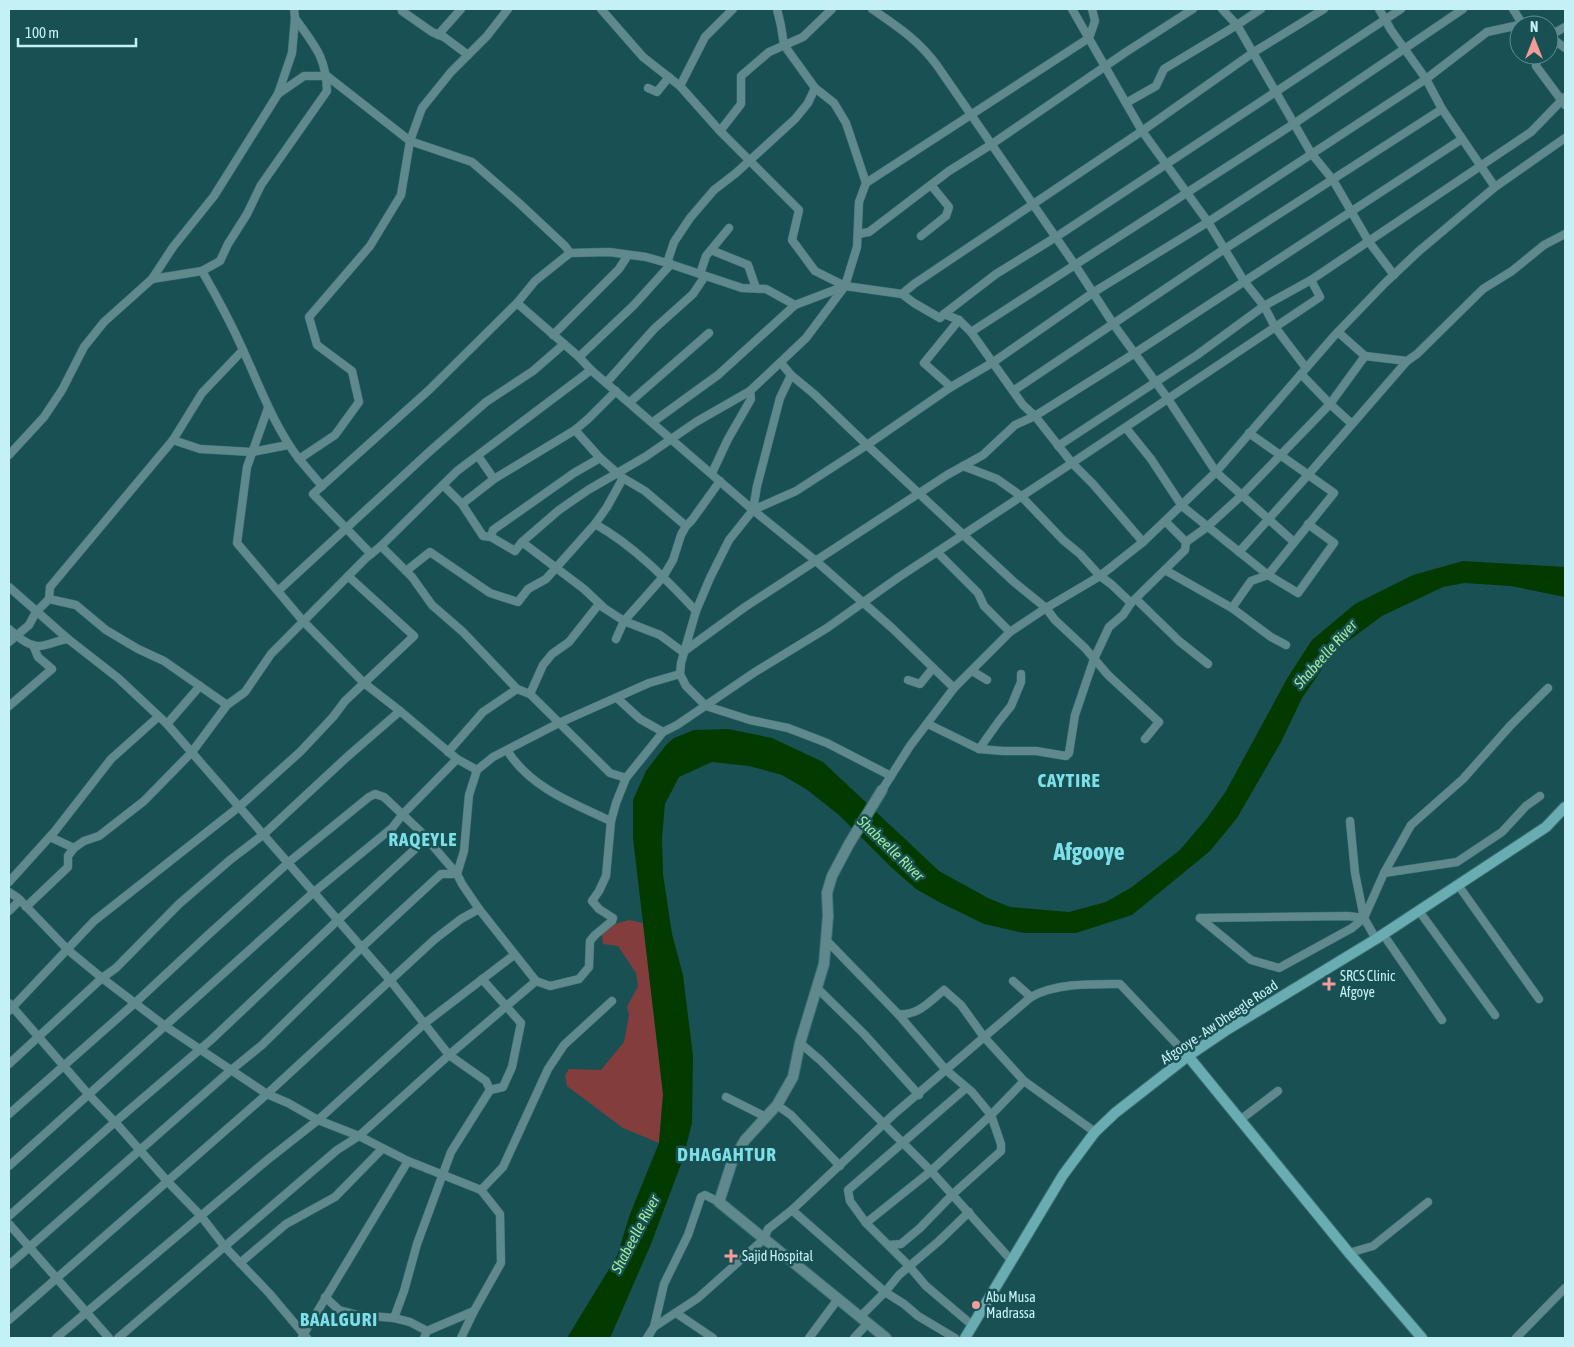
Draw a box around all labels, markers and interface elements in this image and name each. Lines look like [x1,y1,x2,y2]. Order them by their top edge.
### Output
scale bar [18,15,135,47]
north arrow [1509,15,1559,65]
text: N [1530,19,1538,35]
text: 100 m [25,24,59,41]
water label: Shabeelle River [1289,616,1360,692]
district label: CAYTIRE [1037,769,1101,791]
water label: Shabeelle River [854,811,928,884]
district label: RAQEYLE [389,828,457,850]
district label: Afgooye [1052,838,1125,865]
place label: SRCS Clinic Afgoye [1340,968,1396,1000]
street label: Afgooye - Aw Dheegle Road [1157,977,1281,1067]
marker: SRCS Clinic Afgoye [1322,977,1336,991]
district label: DHAGAHTUR [677,1143,777,1165]
water label: Shabeelle River [607,1192,663,1277]
place label: Sajid Hospital [742,1248,813,1264]
marker: Sajid Hospital [724,1249,738,1263]
place label: Abu Musa Madrassa [986,1289,1036,1321]
marker: Abu Musa Madrassa [970,1299,982,1311]
district label: BAALGURI [300,1308,378,1330]

